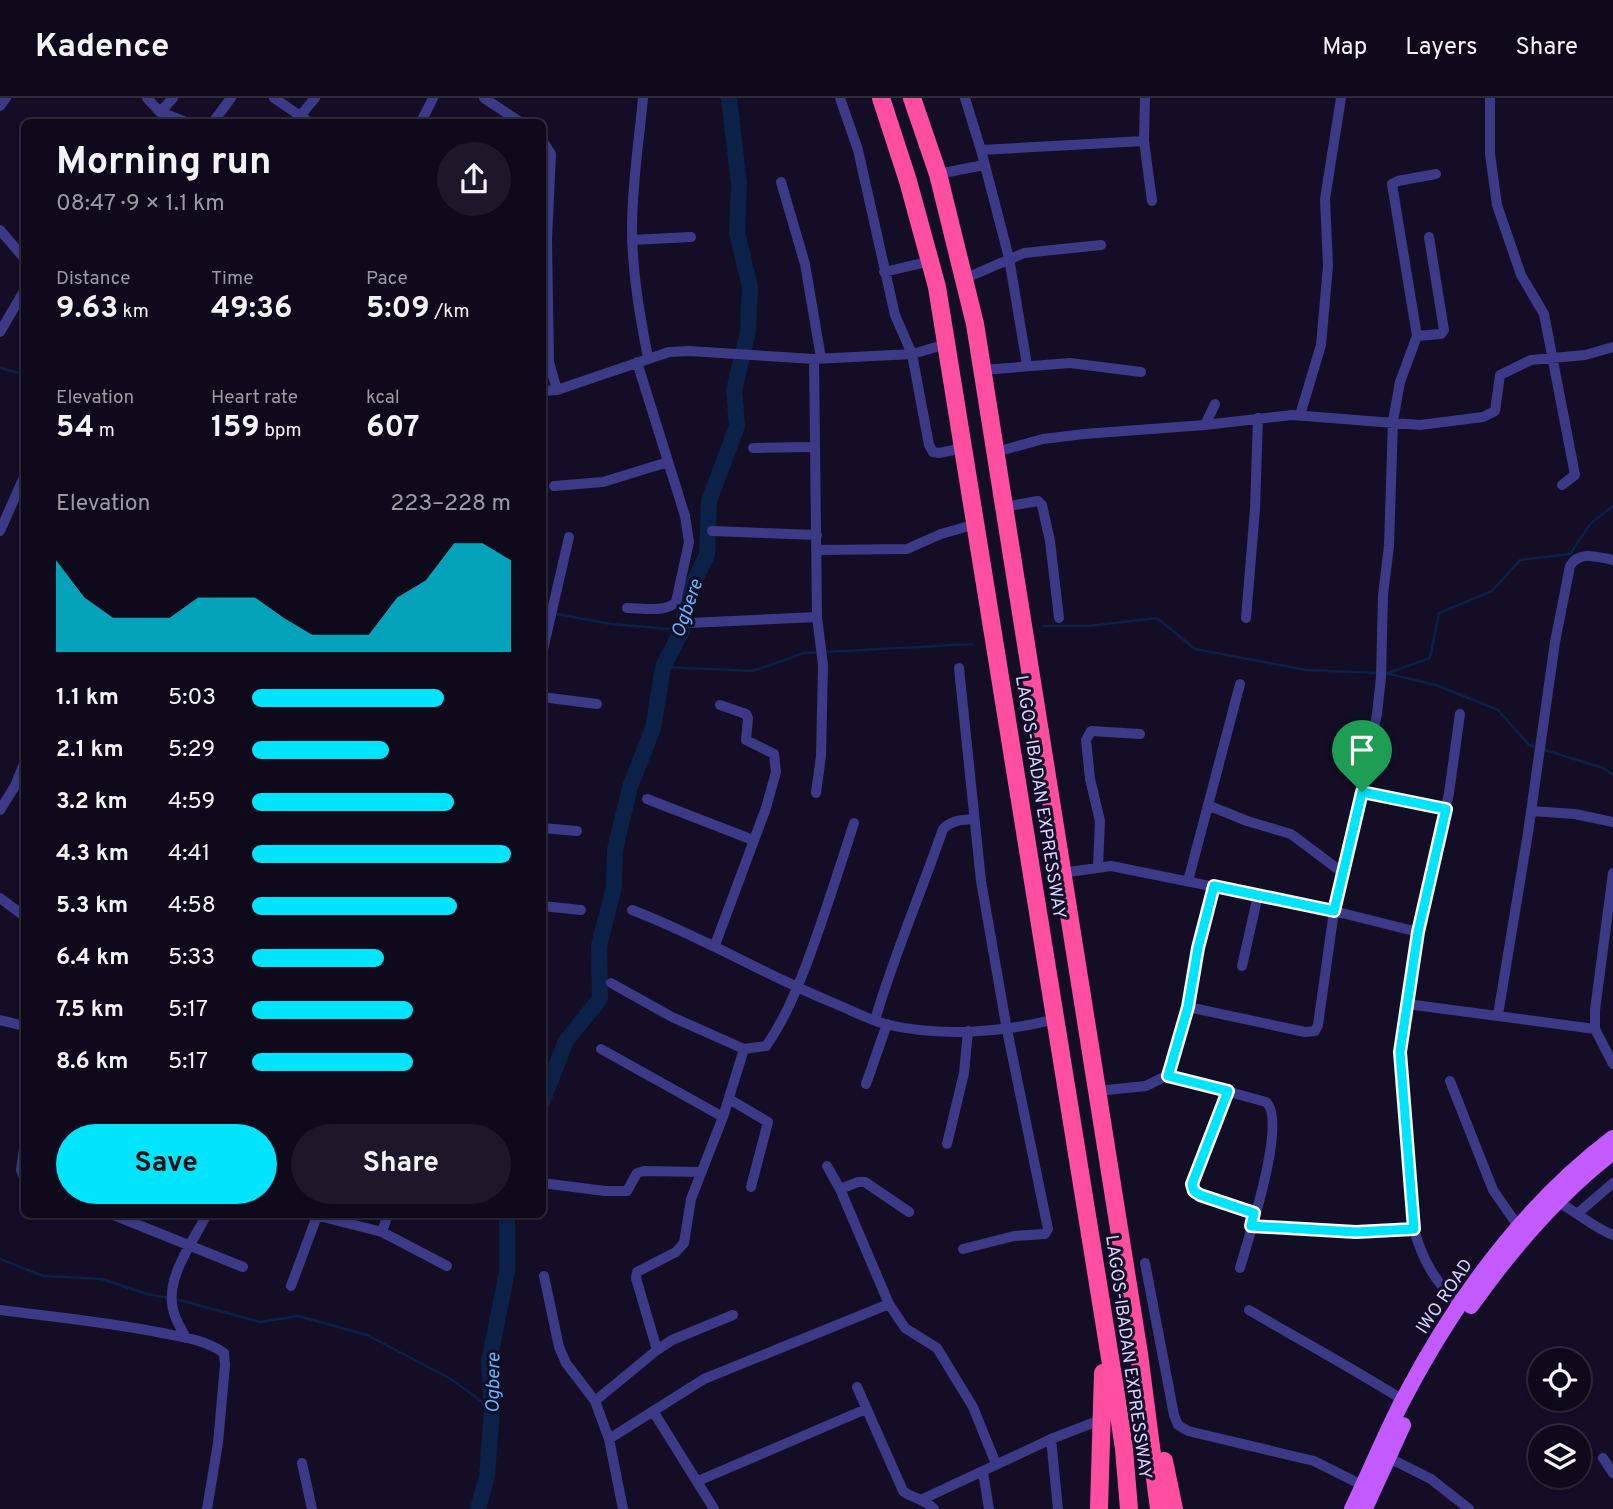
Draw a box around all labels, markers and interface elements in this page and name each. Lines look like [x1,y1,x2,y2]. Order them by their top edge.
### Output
text: Kadence [35,27,169,69]
text: Map [1322,33,1367,63]
text: Layers [1405,33,1477,63]
text: Share [1515,33,1578,63]
text: Morning run [56,139,272,188]
button: share [437,142,511,216]
text: 08:47 · 9 × 1.1 km [56,190,225,219]
text: Distance [56,267,131,291]
text: Time [211,267,254,291]
text: Pace [366,267,408,291]
text: 9.63 [56,291,118,328]
text: 49:36 [211,291,292,328]
text: 5:09 [366,291,430,328]
text: km [118,300,149,324]
text: /km [430,300,470,324]
text: Elevation [56,386,134,410]
text: Heart rate [211,386,298,410]
text: kcal [366,386,400,410]
text: 54 [56,410,94,447]
text: 159 [211,410,260,447]
text: 607 [366,410,420,447]
text: m [94,419,115,443]
text: bpm [260,419,302,443]
text: Elevation [56,490,151,519]
text: 223–228 m [390,490,511,519]
water label: Ogbere [667,576,709,641]
street label: LAGOS-IBADAN EXPRESSWAY [1009,674,1070,921]
text: 1.1 km [56,684,119,713]
text: 5:03 [168,684,216,713]
pin [1332,720,1392,792]
icon: arrive [1343,731,1381,769]
text: 2.1 km [56,736,124,765]
text: 5:29 [168,736,215,765]
text: 3.2 km [56,788,128,817]
text: 4:59 [168,788,215,817]
text: 4.3 km [56,840,129,869]
text: 4:41 [168,840,210,869]
text: 5.3 km [56,892,128,921]
text: 4:58 [168,892,216,921]
text: 6.4 km [56,944,129,973]
text: 5:33 [168,944,215,973]
text: 7.5 km [56,996,124,1025]
text: 5:17 [168,996,208,1025]
text: 8.6 km [56,1048,128,1077]
text: 5:17 [168,1048,208,1077]
button: Save [56,1124,277,1204]
button: Share [291,1124,511,1204]
street label: LAGOS-IBADAN EXPRESSWAY [1099,1234,1156,1481]
street label: IWO ROAD [1412,1255,1479,1339]
map controls [1528,1348,1591,1488]
button: locate [1528,1348,1591,1411]
water label: Ogbere [481,1353,507,1413]
button: layers [1528,1425,1591,1488]

